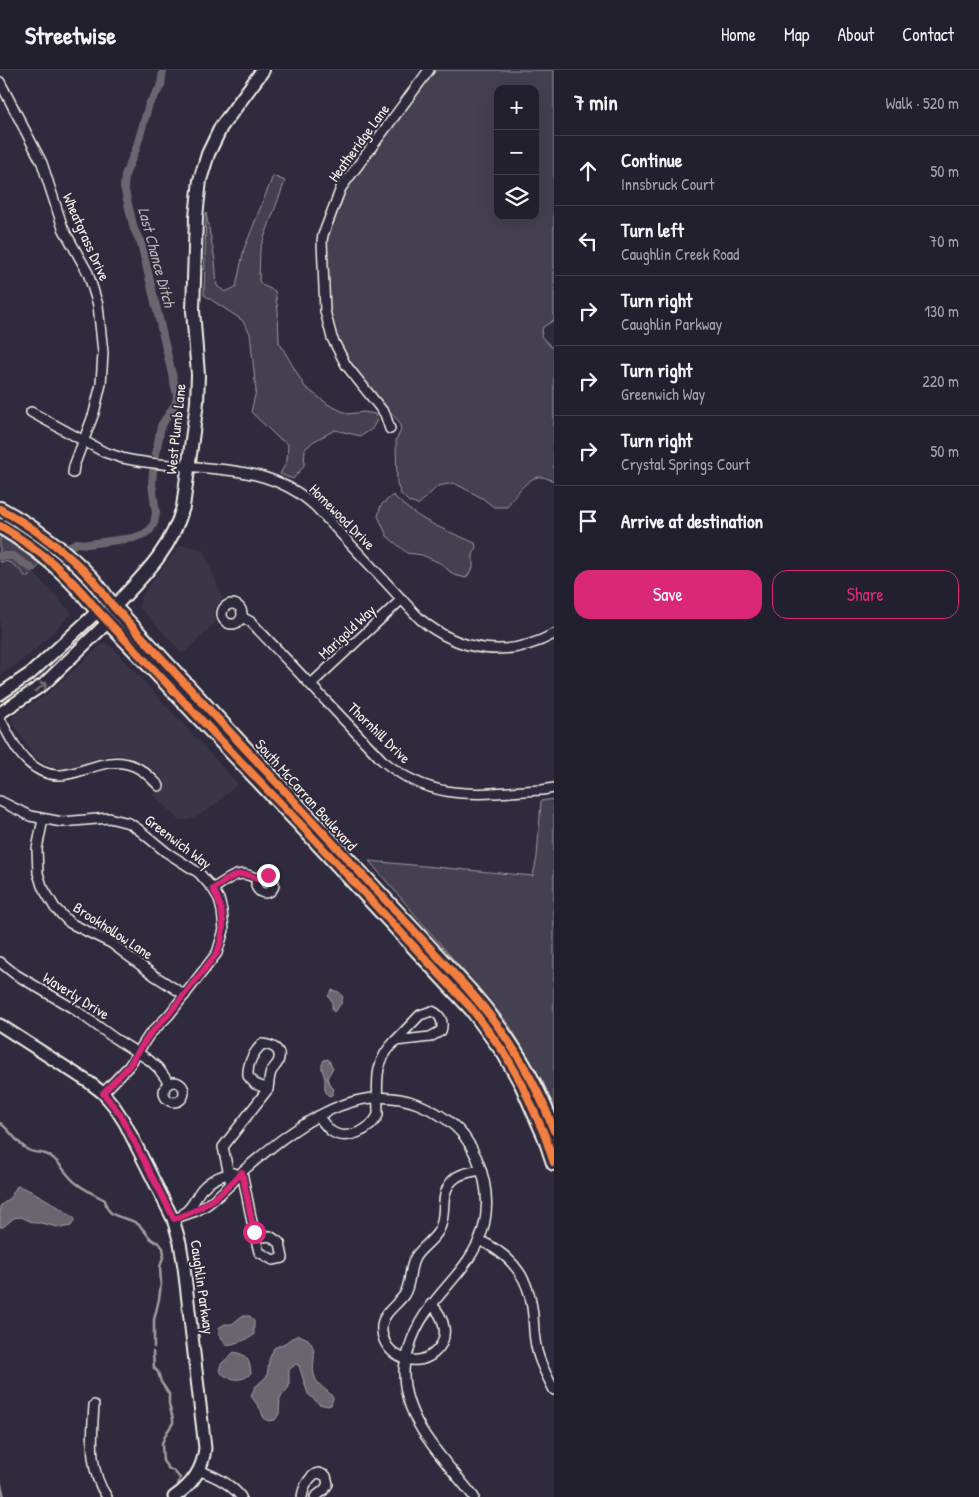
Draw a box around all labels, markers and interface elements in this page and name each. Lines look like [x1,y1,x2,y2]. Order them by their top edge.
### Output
text: Streetwise [25,19,116,51]
text: Home [721,22,756,47]
text: Map [784,22,809,47]
text: About [837,22,874,47]
text: Contact [902,22,954,47]
map controls [494,85,539,220]
button: + [494,85,539,130]
text: 7 min [574,88,618,117]
text: Walk · 520 m [885,92,959,114]
street label: Heatheridge Lane [323,99,394,186]
button: − [494,130,539,175]
text: Continue [621,147,682,173]
icon: ahead [574,157,602,185]
text: 50 m [931,160,959,182]
text: Innsbruck Court [621,173,714,195]
button: layers [494,175,539,220]
street label: Wheatgrass Drive [58,190,115,284]
water label: Last Chance Ditch [133,205,181,311]
text: Turn left [621,217,684,243]
icon: left [574,227,602,255]
text: 70 m [929,230,959,252]
text: Caughlin Creek Road [621,243,739,265]
text: Turn right [621,287,692,313]
icon: right [574,297,602,325]
text: 130 m [924,300,959,322]
text: Caughlin Parkway [621,313,722,335]
text: Turn right [621,357,692,383]
icon: right [574,367,602,395]
text: 220 m [922,370,959,392]
street label: West Plumb Lane [160,383,191,475]
text: Greenwich Way [621,383,705,405]
text: Turn right [621,427,692,453]
icon: right [574,437,602,465]
text: 50 m [931,440,959,462]
text: Crystal Springs Court [621,453,750,475]
street label: Homewood Drive [305,479,380,554]
icon: arrive [574,507,602,535]
text: Arrive at destination [621,508,763,534]
button: Save [574,570,762,619]
button: Share [772,570,959,619]
street label: Marigold Way [313,600,380,664]
one-way arrow [34,681,47,692]
street label: Thornhill Drive [343,697,415,768]
street label: South McCarran Boulevard [251,734,362,855]
street label: Greenwich Way [140,809,216,874]
route end [257,864,280,887]
street label: Brookhollow Lane [69,897,157,964]
street label: Waverly Drive [39,967,114,1024]
route start [243,1221,266,1244]
street label: Caughlin Parkway [185,1238,219,1335]

